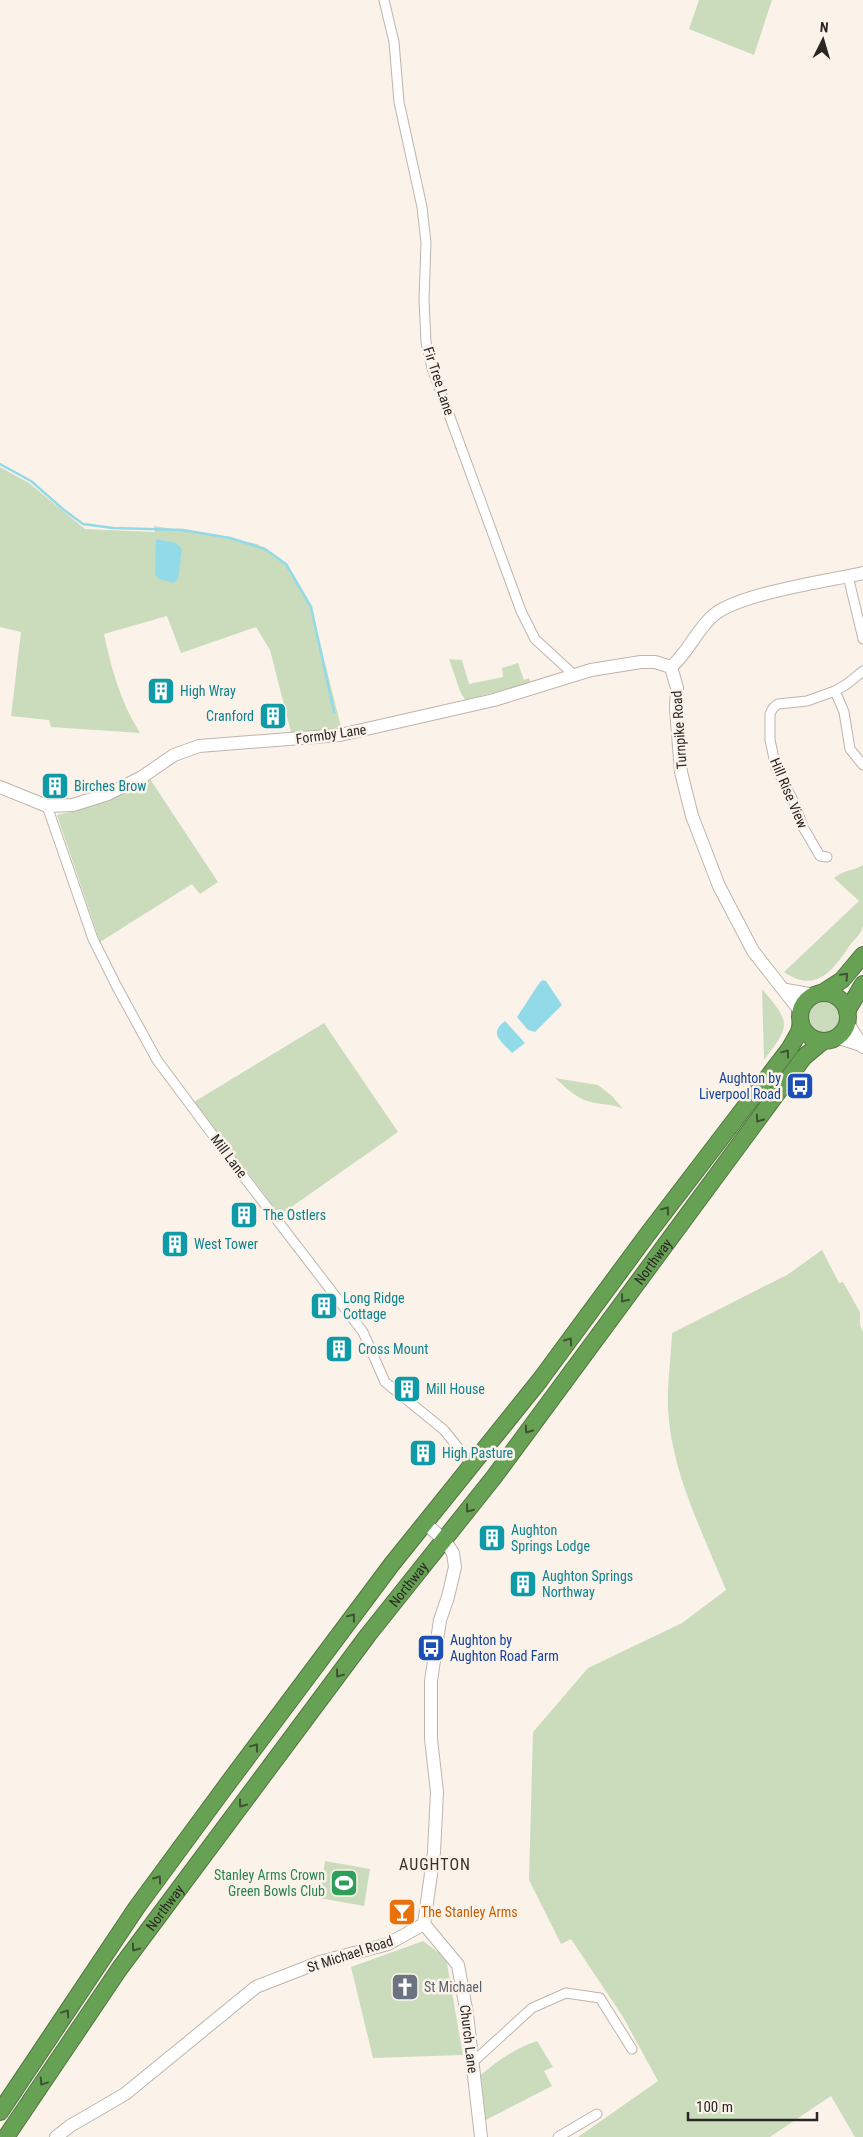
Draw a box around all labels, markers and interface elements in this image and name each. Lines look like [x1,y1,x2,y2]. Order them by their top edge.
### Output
north arrow [798,15,848,65]
text: N [819,19,829,35]
street label: Fir Tree Lane [420,345,458,418]
building icon: High Wray [146,676,176,706]
place label: High Wray [180,683,236,699]
street label: Turnpike Road [668,690,690,770]
building icon: Cranford [258,701,288,731]
place label: Cranford [206,708,254,724]
street label: Formby Lane [295,721,368,747]
street label: Hill Rise View [767,755,811,831]
building icon: Birches Brow [40,771,70,801]
place label: Birches Brow [74,778,146,794]
one-way arrow [839,973,848,982]
one-way arrow [780,1049,789,1059]
place label: Aughton by Liverpool Road [699,1070,781,1102]
bus stop icon: Aughton by Liverpool Road [785,1071,815,1101]
one-way arrow [757,1113,765,1122]
street label: Mill Lane [208,1131,251,1181]
building icon: The Ostlers [229,1200,259,1230]
one-way arrow [660,1206,669,1216]
place label: The Ostlers [263,1207,326,1223]
building icon: West Tower [160,1229,190,1259]
street label: Northway [631,1235,675,1287]
place label: West Tower [194,1236,258,1252]
place label: Long Ridge Cottage [343,1290,405,1322]
building icon: Long Ridge Cottage [309,1291,339,1321]
one-way arrow [622,1293,630,1302]
building icon: Cross Mount [324,1334,354,1364]
one-way arrow [563,1337,572,1346]
place label: Cross Mount [358,1341,428,1357]
building icon: Mill House [392,1374,422,1404]
place label: Mill House [426,1381,485,1397]
one-way arrow [525,1424,534,1434]
building icon: High Pasture [408,1438,438,1468]
place label: High Pasture [442,1445,514,1461]
one-way arrow [467,1503,475,1512]
place label: Aughton Springs Lodge [511,1522,590,1554]
building icon: Aughton Springs Lodge [477,1523,507,1553]
street label: Northway [386,1558,431,1610]
place label: Aughton Springs Northway [542,1568,633,1600]
building icon: Aughton Springs Northway [508,1569,538,1599]
one-way arrow [347,1614,355,1623]
place label: Aughton by Aughton Road Farm [450,1632,559,1664]
bus stop icon: Aughton by Aughton Road Farm [416,1633,446,1663]
one-way arrow [337,1668,345,1677]
one-way arrow [249,1743,258,1753]
one-way arrow [239,1798,248,1808]
district label: AUGHTON [399,1855,471,1874]
place label: Stanley Arms Crown Green Bowls Club [214,1867,325,1899]
sports icon: Stanley Arms Crown Green Bowls Club [329,1868,359,1898]
one-way arrow [152,1875,161,1885]
street label: Northway [143,1882,187,1934]
bar icon: The Stanley Arms [387,1897,417,1927]
place label: The Stanley Arms [421,1904,518,1920]
street label: St Michael Road [305,1933,395,1975]
one-way arrow [132,1942,141,1952]
church icon: St Michael [390,1972,420,2002]
place label: St Michael [424,1979,482,1995]
street label: Church Lane [457,2004,481,2075]
one-way arrow [60,2010,70,2019]
one-way arrow [40,2077,49,2086]
scale bar [688,2090,817,2122]
text: 100 m [696,2098,733,2116]

